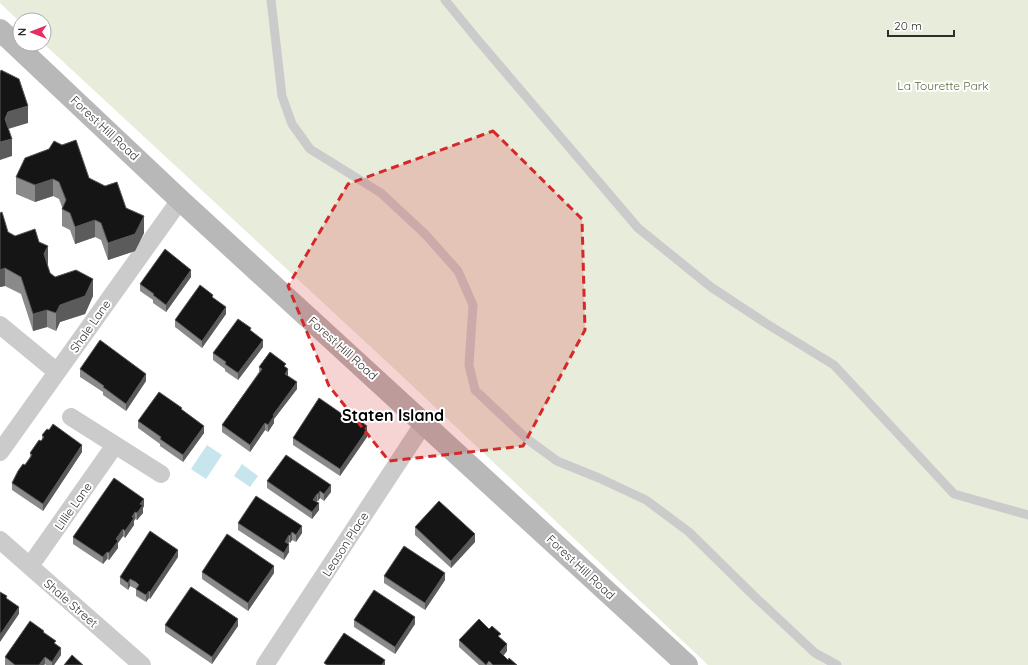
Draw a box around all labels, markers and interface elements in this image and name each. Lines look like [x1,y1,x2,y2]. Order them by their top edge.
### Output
north arrow [12,12,52,52]
scale bar [888,12,954,38]
text: 20 m [894,18,922,33]
text: N [15,28,29,36]
park label: La Tourette Park [897,78,989,93]
street label: Forest Hill Road [68,93,142,163]
street label: Shale Lane [66,297,114,355]
street label: Forest Hill Road [305,313,381,383]
district label: Staten Island [342,405,444,425]
street label: Lillie Lane [51,479,95,533]
street label: Leason Place [319,509,371,579]
street label: Forest Hill Road [544,532,618,602]
street label: Shale Street [41,576,101,630]

